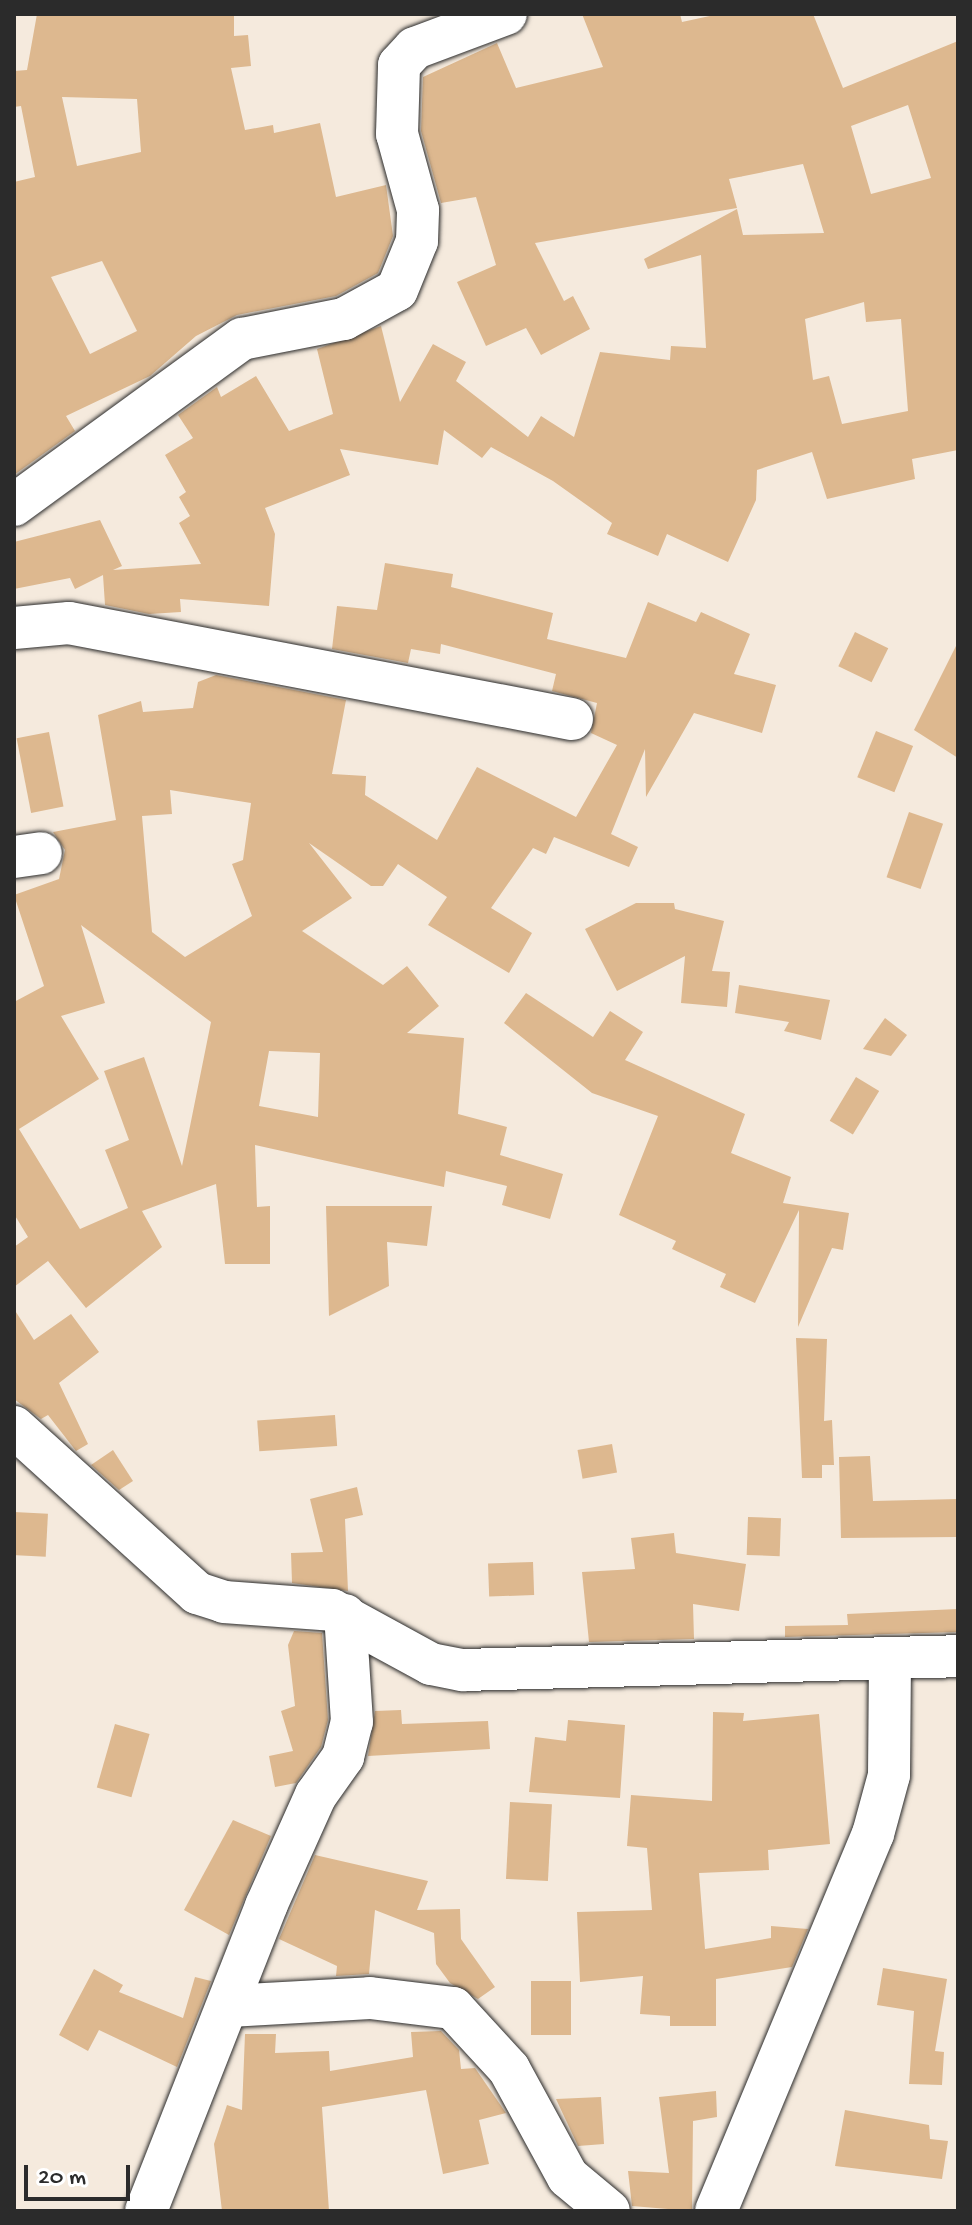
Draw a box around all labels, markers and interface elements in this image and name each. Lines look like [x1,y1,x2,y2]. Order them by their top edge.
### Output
scale bar [28,2149,134,2199]
text: 20 m [38,2164,86,2193]

